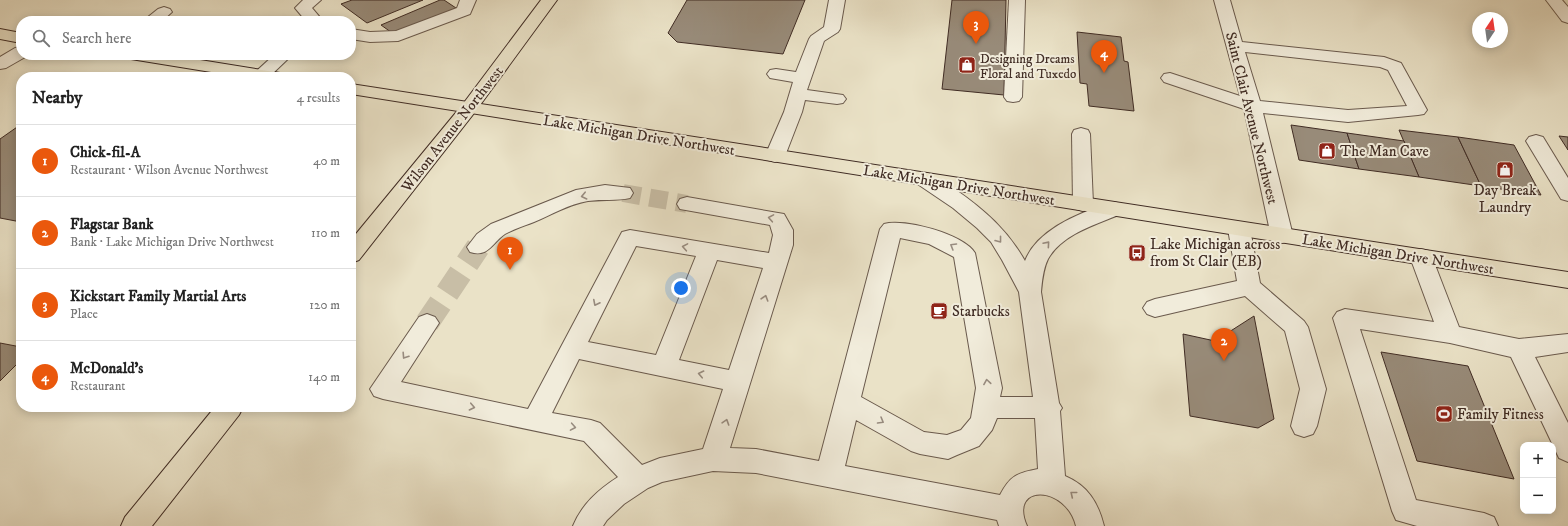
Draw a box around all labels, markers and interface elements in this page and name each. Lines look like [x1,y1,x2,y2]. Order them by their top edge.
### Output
pin: 3 [963,11,989,44]
north arrow [1472,12,1508,48]
search box [16,16,356,60]
icon: search [30,27,52,49]
text: Search here [62,29,131,48]
street label: Saint Clair Avenue Northwest [1221,30,1282,206]
pin: 4 [1091,40,1117,73]
place label: Designing Dreams Floral and Tuxedo [980,51,1076,82]
shop icon: Designing Dreams Floral and Tuxedo [957,55,977,75]
street label: Wilson Avenue Northwest [397,62,508,197]
text: Nearby [32,87,82,109]
text: 4 results [297,90,340,106]
street label: Lake Michigan Drive Northwest [542,111,736,160]
shop icon: The Man Cave [1317,141,1337,161]
place label: The Man Cave [1340,142,1429,161]
text: Chick-fil-A [70,143,140,162]
text: 1 [43,153,47,169]
text: 40 m [313,153,340,169]
shop icon: Day Break Laundry [1495,160,1515,180]
street label: Lake Michigan Drive Northwest [862,161,1056,210]
text: Restaurant · Wilson Avenue Northwest [70,162,269,178]
place label: Day Break Laundry [1474,181,1537,217]
one-way arrow [581,191,587,199]
one-way arrow [768,214,774,223]
text: Flagstar Bank [70,215,154,234]
text: 2 [42,225,48,241]
text: 110 m [311,225,340,241]
street label: Lake Michigan Drive Northwest [1301,230,1495,279]
text: Bank · Lake Michigan Drive Northwest [70,234,274,250]
one-way arrow [995,235,1002,242]
place label: Lake Michigan across from St Clair (EB) [1150,235,1280,271]
pin: 1 [497,237,523,270]
one-way arrow [1043,241,1050,249]
one-way arrow [682,243,688,251]
bus stop icon: Lake Michigan across from St Clair (EB) [1127,243,1147,263]
one-way arrow [950,244,957,251]
your location [671,278,691,298]
text: Kickstart Family Martial Arts [70,287,246,306]
one-way arrow [760,295,769,302]
text: 3 [43,297,47,313]
text: 120 m [309,297,340,313]
one-way arrow [593,299,600,306]
cafe icon: Starbucks [929,301,949,321]
place label: Starbucks [952,302,1010,321]
text: Place [70,306,98,322]
pin: 2 [1211,328,1237,361]
one-way arrow [402,352,410,359]
text: McDonald's [70,359,143,378]
text: 4 [41,369,49,385]
text: 140 m [308,369,340,385]
one-way arrow [698,371,704,379]
text: Restaurant [70,378,126,394]
one-way arrow [984,379,992,385]
one-way arrow [469,403,475,411]
sports icon: Family Fitness [1434,404,1454,424]
place label: Family Fitness [1457,405,1544,424]
one-way arrow [877,417,884,424]
one-way arrow [721,419,729,426]
one-way arrow [570,423,577,431]
map controls [1520,442,1556,514]
button: + [1520,442,1556,478]
button: − [1520,478,1556,514]
one-way arrow [1071,492,1078,499]

